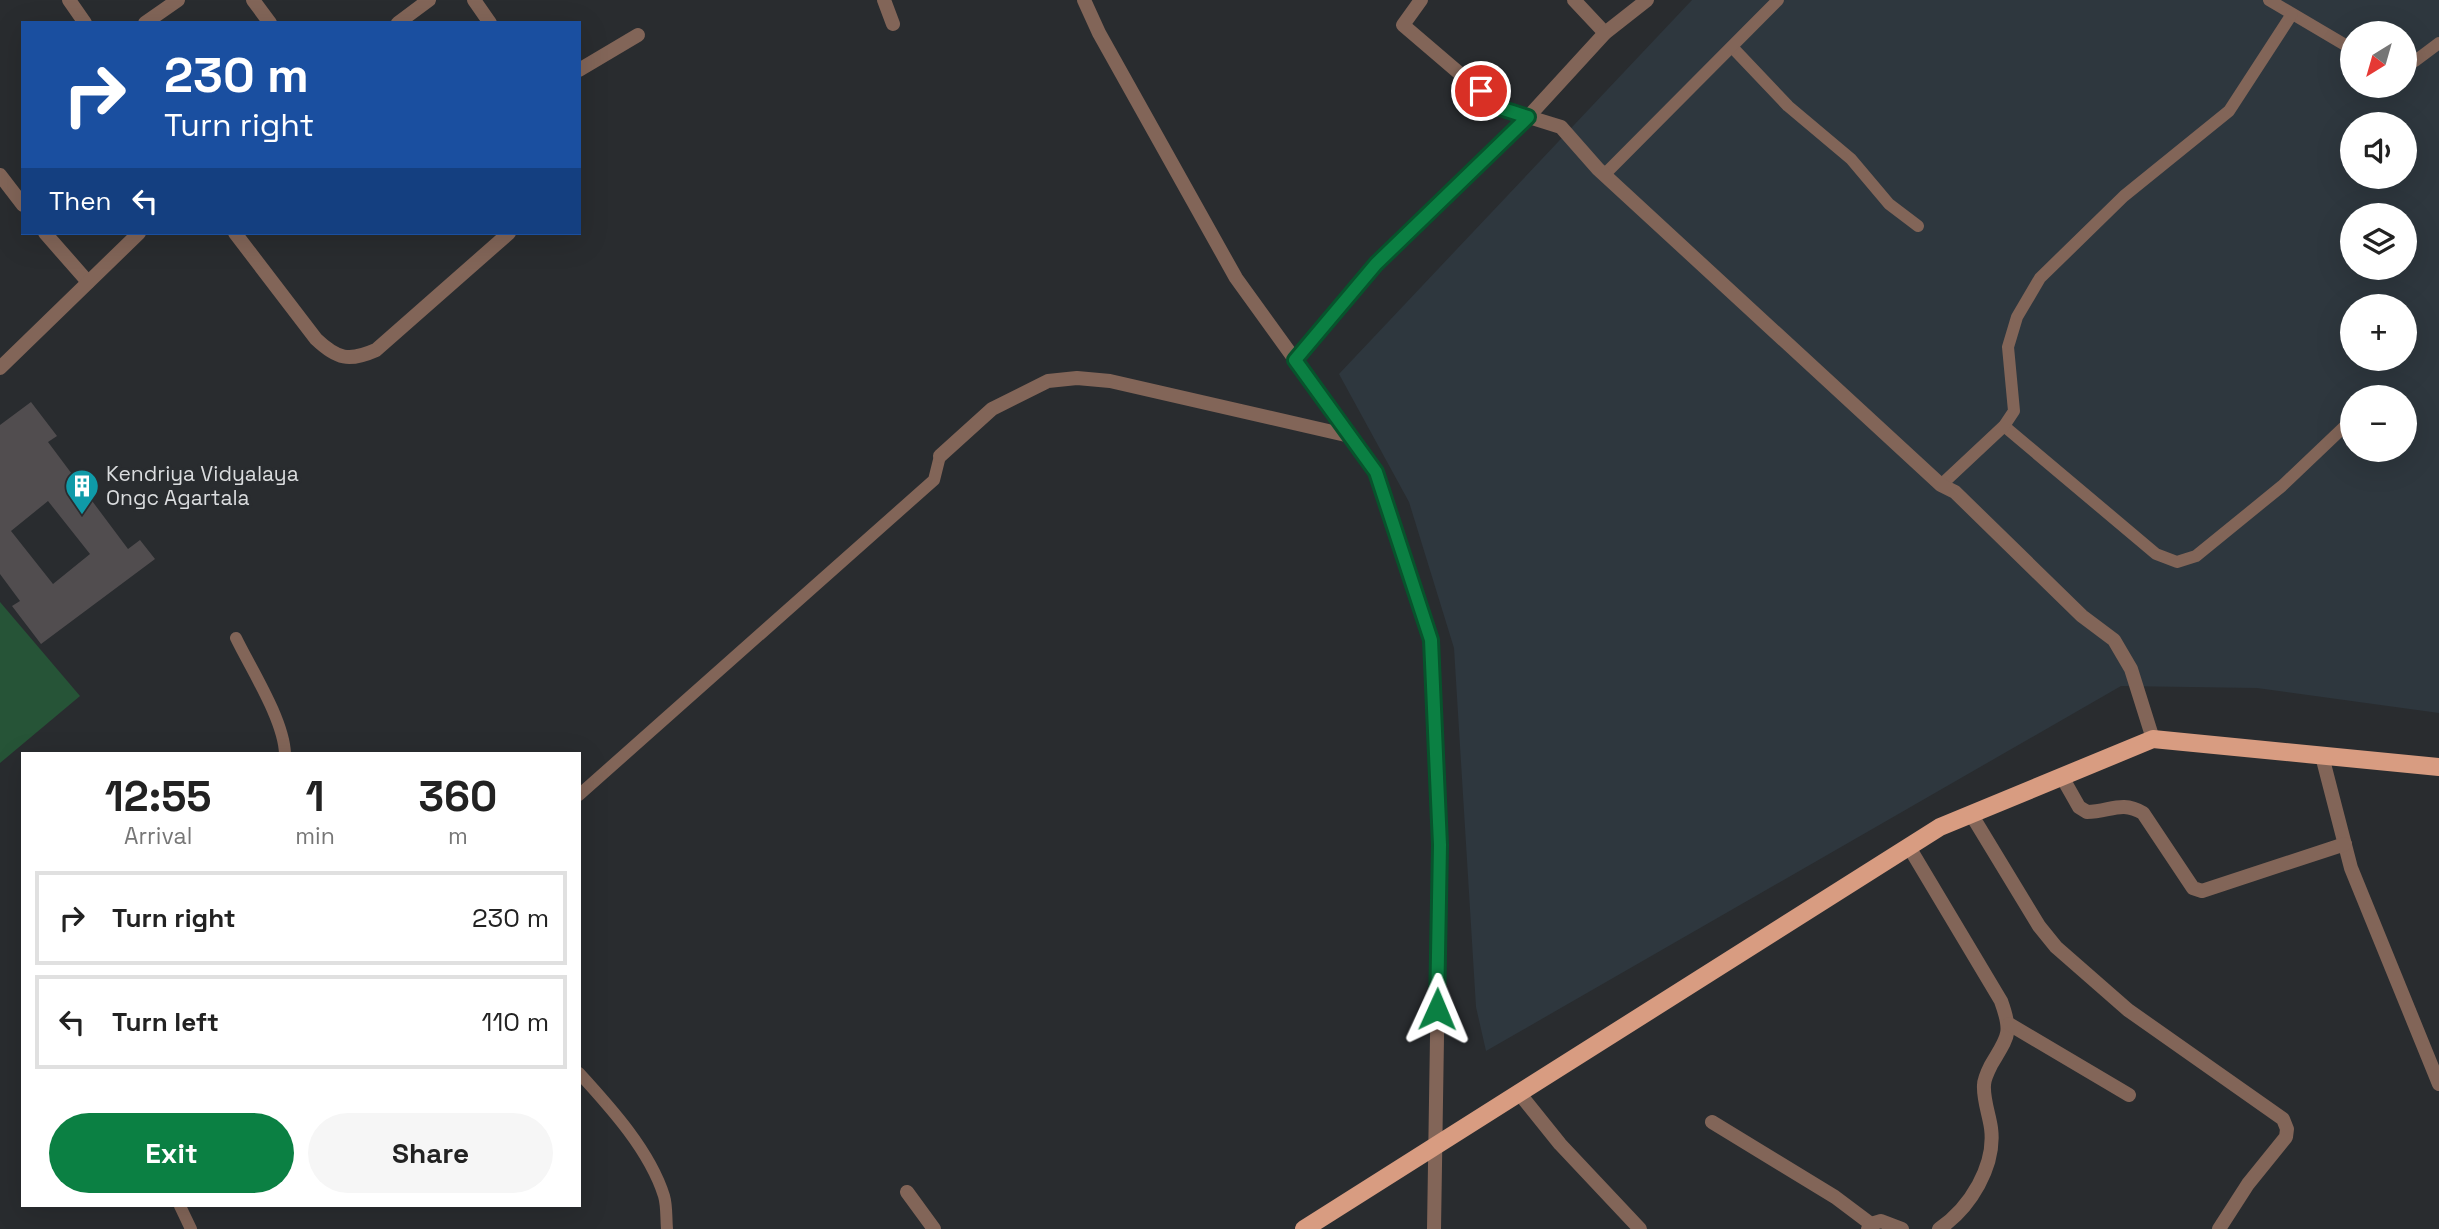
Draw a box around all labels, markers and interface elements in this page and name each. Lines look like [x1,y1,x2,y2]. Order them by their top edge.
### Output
north arrow [2340,21,2417,98]
map controls [2340,21,2417,462]
text: 230 m [164,44,309,106]
icon: right [49,49,140,140]
pin [1451,61,1511,121]
icon: arrive [1462,72,1500,110]
text: Turn right [164,105,314,145]
button: sound [2340,112,2417,189]
icon: left [126,182,164,220]
text: Then [49,184,112,218]
button: layers [2340,203,2417,280]
button: + [2340,294,2417,371]
button: − [2340,385,2417,462]
place label: Kendriya Vidyalaya Ongc Agartala [106,460,299,511]
building icon: Kendriya Vidyalaya Ongc Agartala [63,467,101,516]
text: 12:55 [105,770,212,823]
text: 1 [306,770,325,823]
text: 360 [419,770,497,823]
text: Arrival [124,821,192,851]
text: min [295,821,335,851]
text: m [448,821,468,851]
icon: right [53,899,91,937]
text: Turn right [112,901,236,935]
text: 230 m [472,901,549,935]
position arrow [1400,972,1474,1046]
icon: left [53,1003,91,1041]
text: Turn left [112,1005,219,1039]
text: 110 m [482,1005,549,1039]
button: Exit [49,1113,294,1193]
button: Share [308,1113,553,1193]

